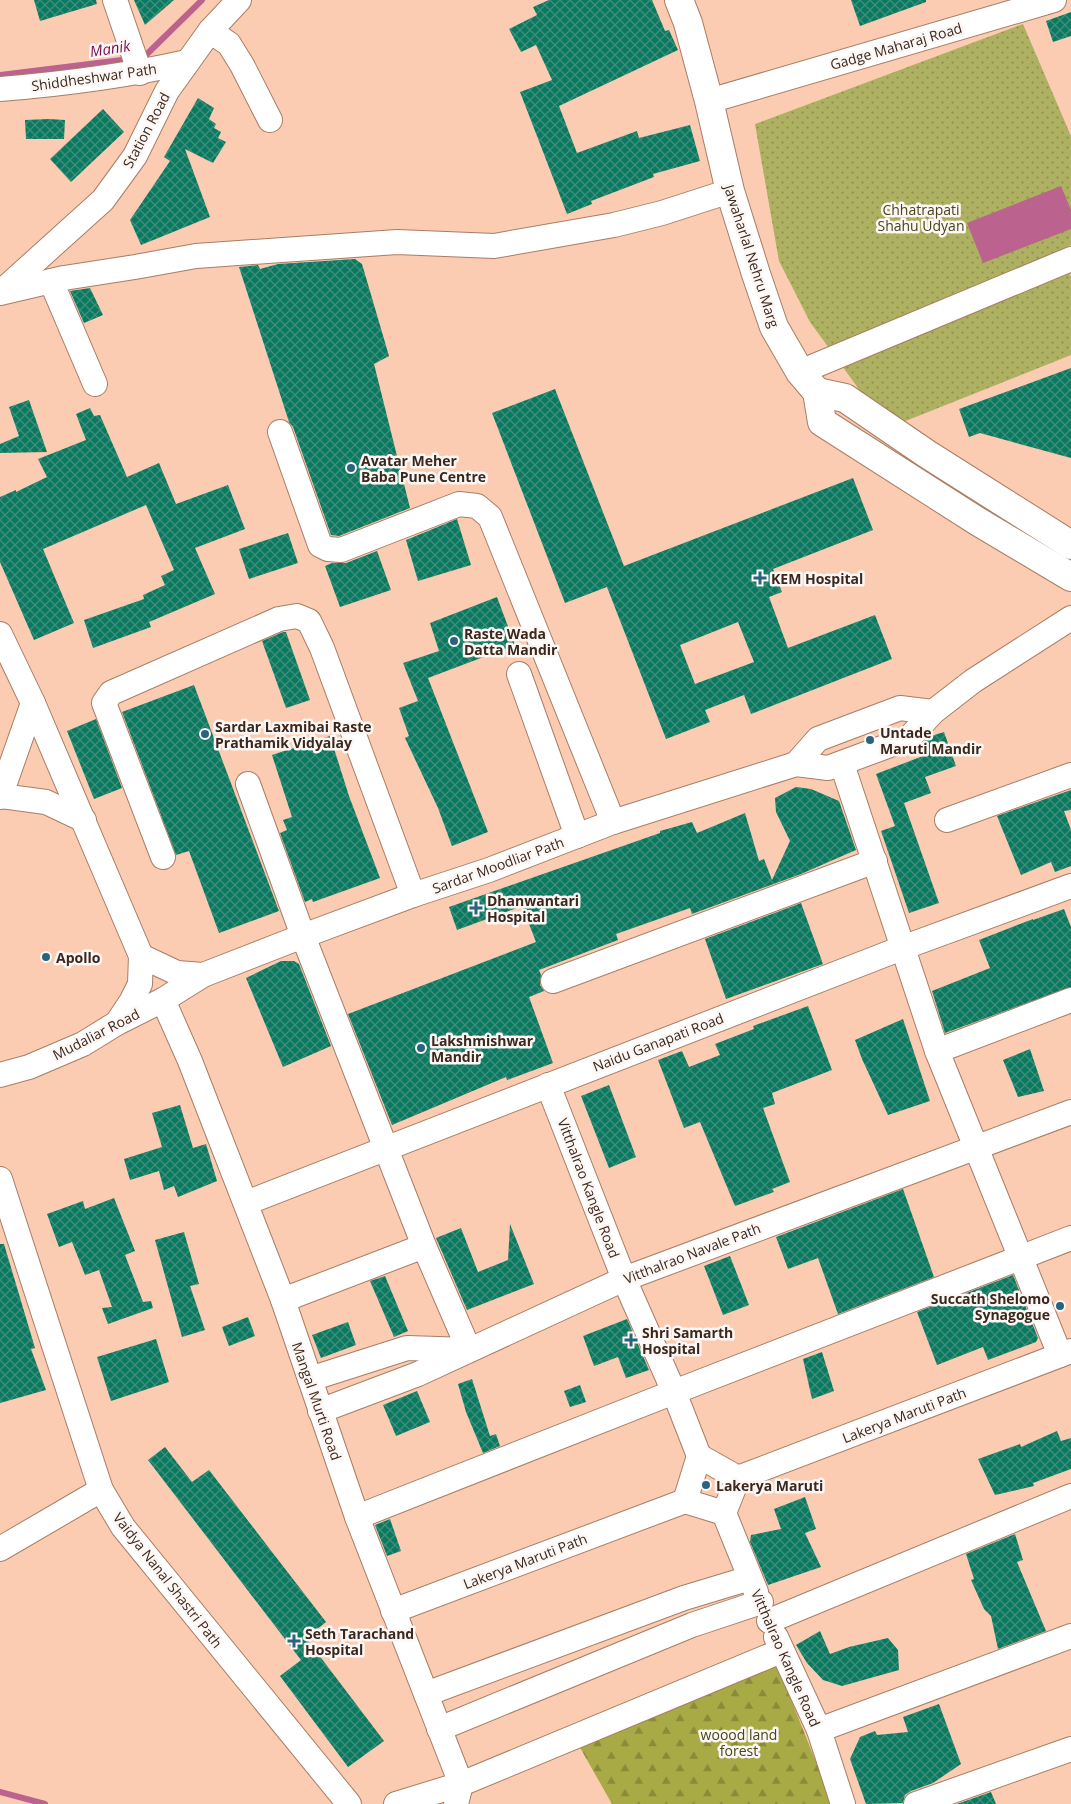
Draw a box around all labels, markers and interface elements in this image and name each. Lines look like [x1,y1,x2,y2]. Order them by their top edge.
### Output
street label: Gadge Maharaj Road [828,18,964,74]
water label: Manik [88,35,132,61]
street label: Shiddheshwar Path [30,59,158,95]
street label: Station Road [118,89,174,171]
street label: Jawaharlal Nehru Marg [719,180,784,330]
park label: Chhatrapati Shahu Udyan [877,200,965,235]
place label: Avatar Meher Baba Pune Centre [361,451,486,486]
marker: Avatar Meher Baba Pune Centre [345,462,357,474]
place label: KEM Hospital [771,569,863,588]
marker: KEM Hospital [753,571,767,585]
place label: Raste Wada Datta Mandir [464,624,558,659]
marker: Raste Wada Datta Mandir [448,635,460,647]
place label: Sardar Laxmibai Raste Prathamik Vidyalay [215,717,372,752]
place label: Untade Maruti Mandir [880,723,982,758]
marker: Sardar Laxmibai Raste Prathamik Vidyalay [199,728,211,740]
marker: Untade Maruti Mandir [864,734,876,746]
street label: Sardar Moodliar Path [430,832,566,898]
place label: Dhanwantari Hospital [487,891,579,926]
marker: Dhanwantari Hospital [469,901,483,915]
place label: Apollo [56,948,101,967]
marker: Apollo [40,951,52,963]
street label: Mudaliar Road [49,1004,143,1064]
street label: Naidu Ganapati Road [590,1008,726,1076]
place label: Lakshmishwar Mandir [431,1031,534,1066]
marker: Lakshmishwar Mandir [415,1042,427,1054]
street label: Vitthalrao Kangle Road [554,1115,624,1261]
street label: Vitthalrao Navale Path [621,1218,763,1288]
place label: Succath Shelomo Synagogue [931,1289,1050,1324]
marker: Succath Shelomo Synagogue [1054,1300,1066,1312]
place label: Shri Samarth Hospital [642,1323,733,1358]
marker: Shri Samarth Hospital [624,1333,638,1347]
street label: Mangal Murti Road [288,1339,346,1463]
street label: Lakerya Maruti Path [839,1383,969,1447]
place label: Lakerya Maruti [716,1476,823,1495]
marker: Lakerya Maruti [700,1479,712,1491]
street label: Vaidya Nanal Shastri Path [109,1508,227,1652]
street label: Lakerya Maruti Path [460,1529,590,1593]
street label: Vitthalrao Kangle Road [747,1586,825,1730]
place label: Seth Tarachand Hospital [305,1624,414,1659]
marker: Seth Tarachand Hospital [287,1634,301,1648]
park label: woood land forest [701,1725,777,1760]

